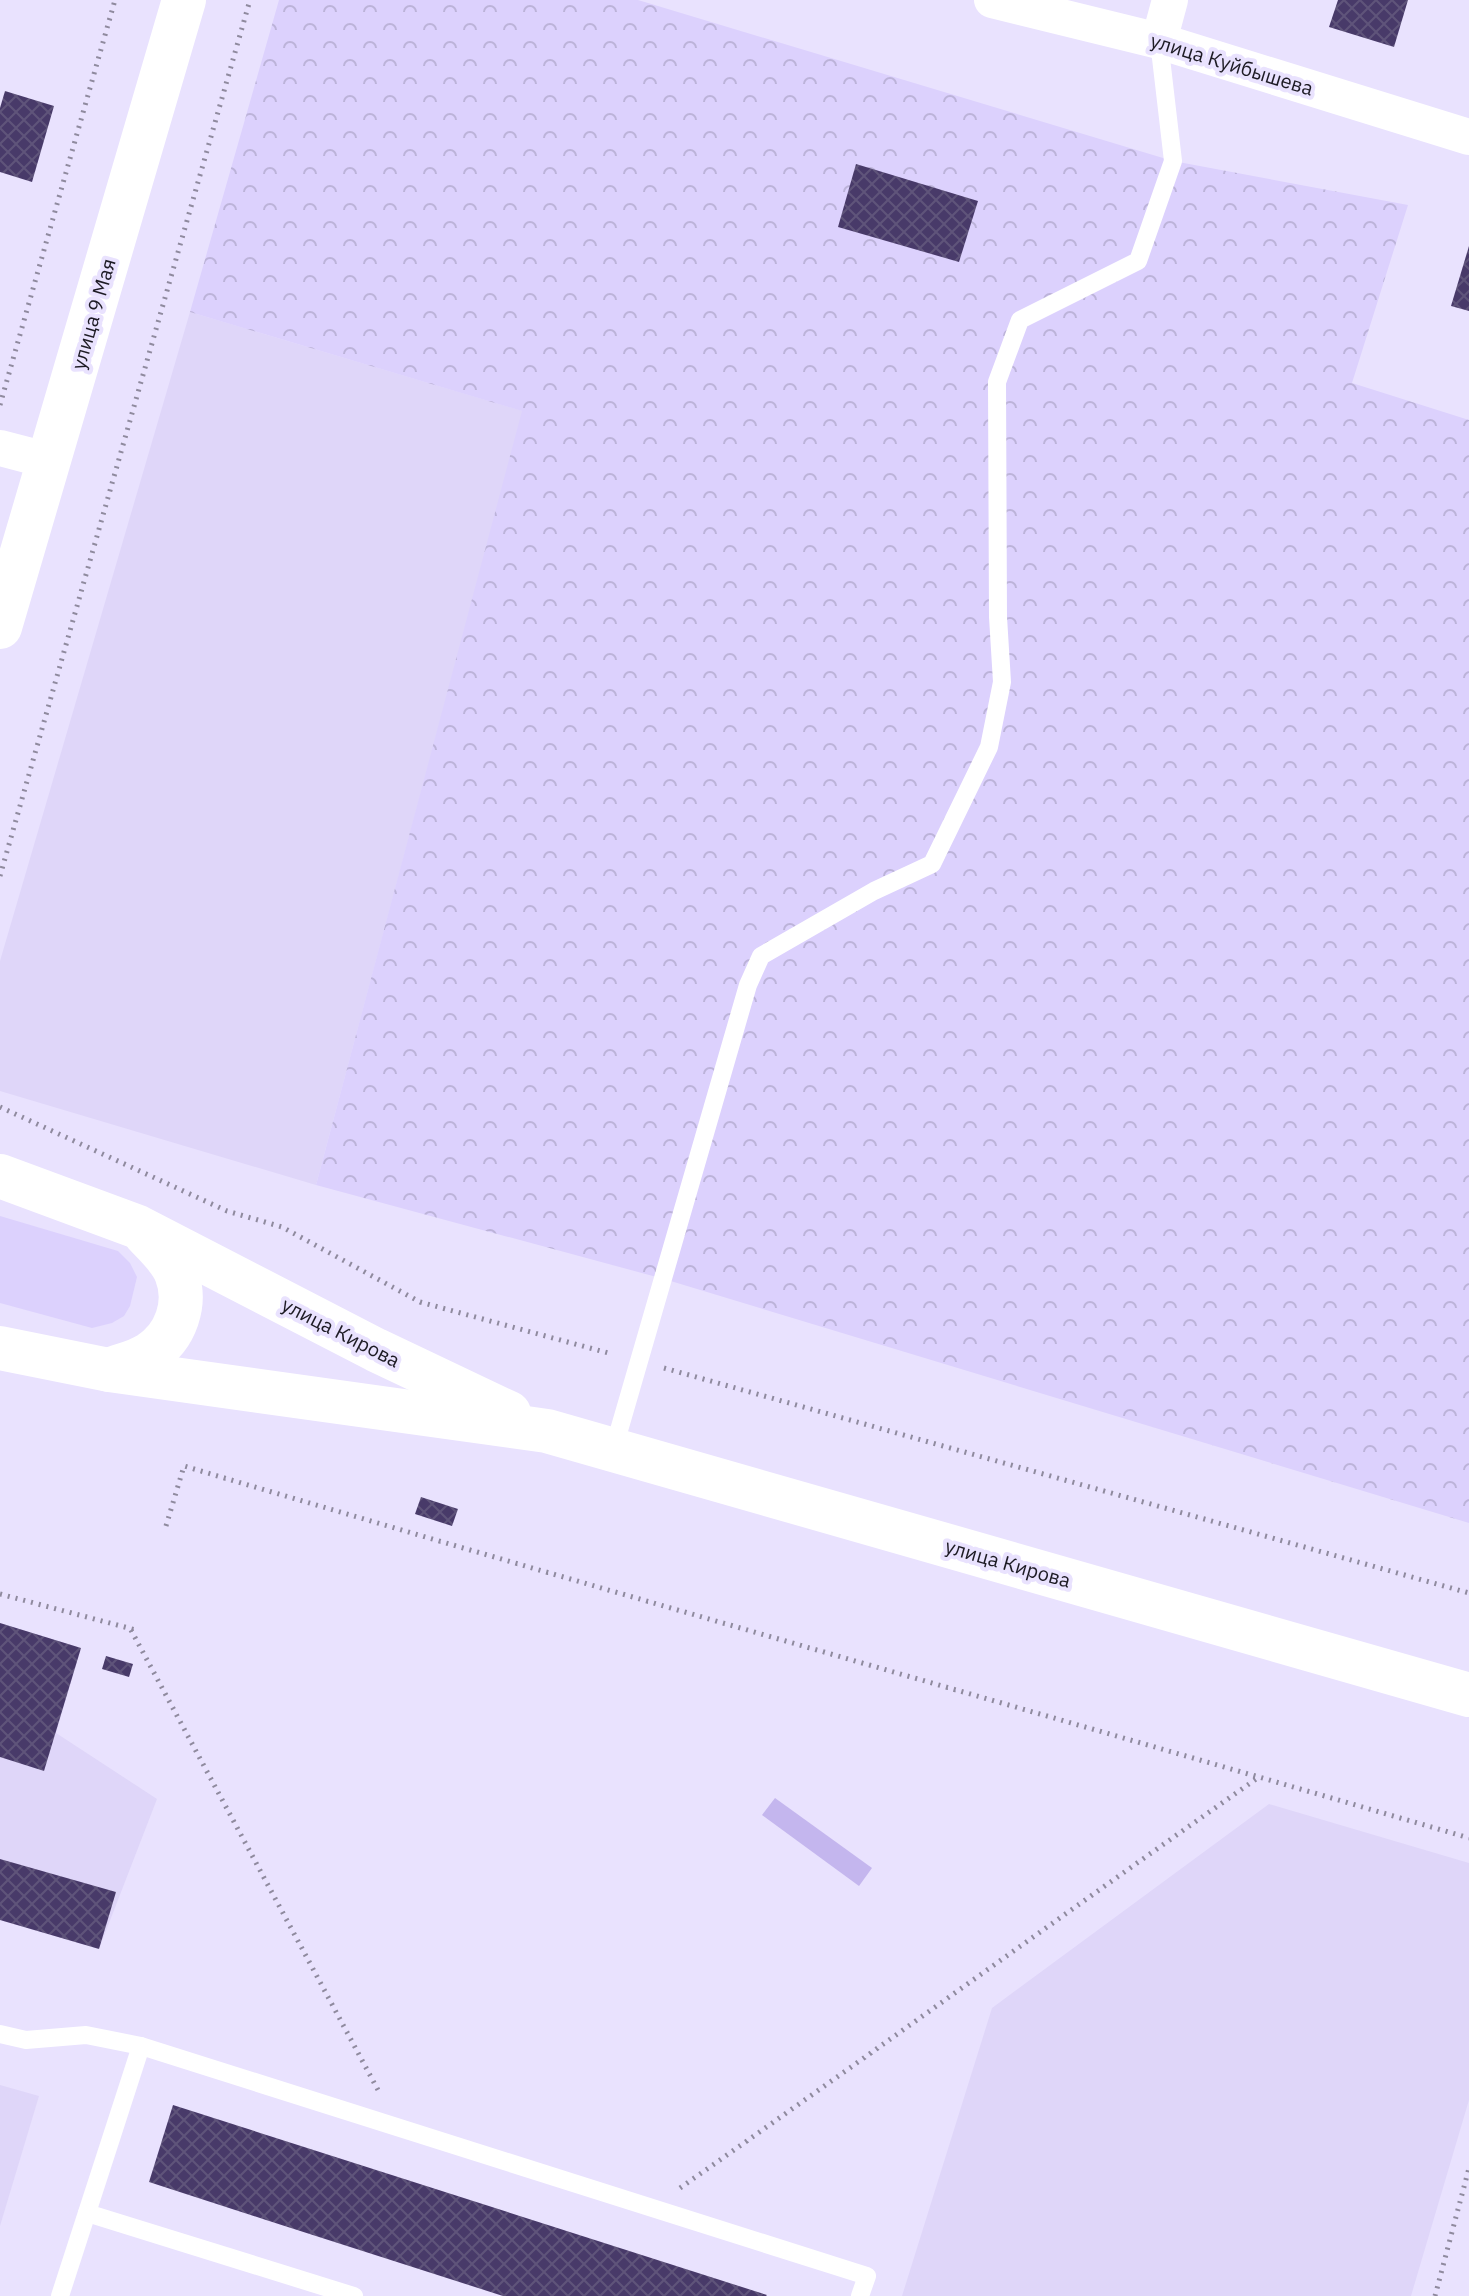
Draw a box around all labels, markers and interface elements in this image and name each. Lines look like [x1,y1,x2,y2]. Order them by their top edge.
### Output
street label: улица Куйбышева [1147,26,1317,102]
street label: улица 9 Мая [64,255,122,373]
street label: улица Кирова [277,1291,405,1374]
street label: улица Кирова [942,1532,1074,1594]

